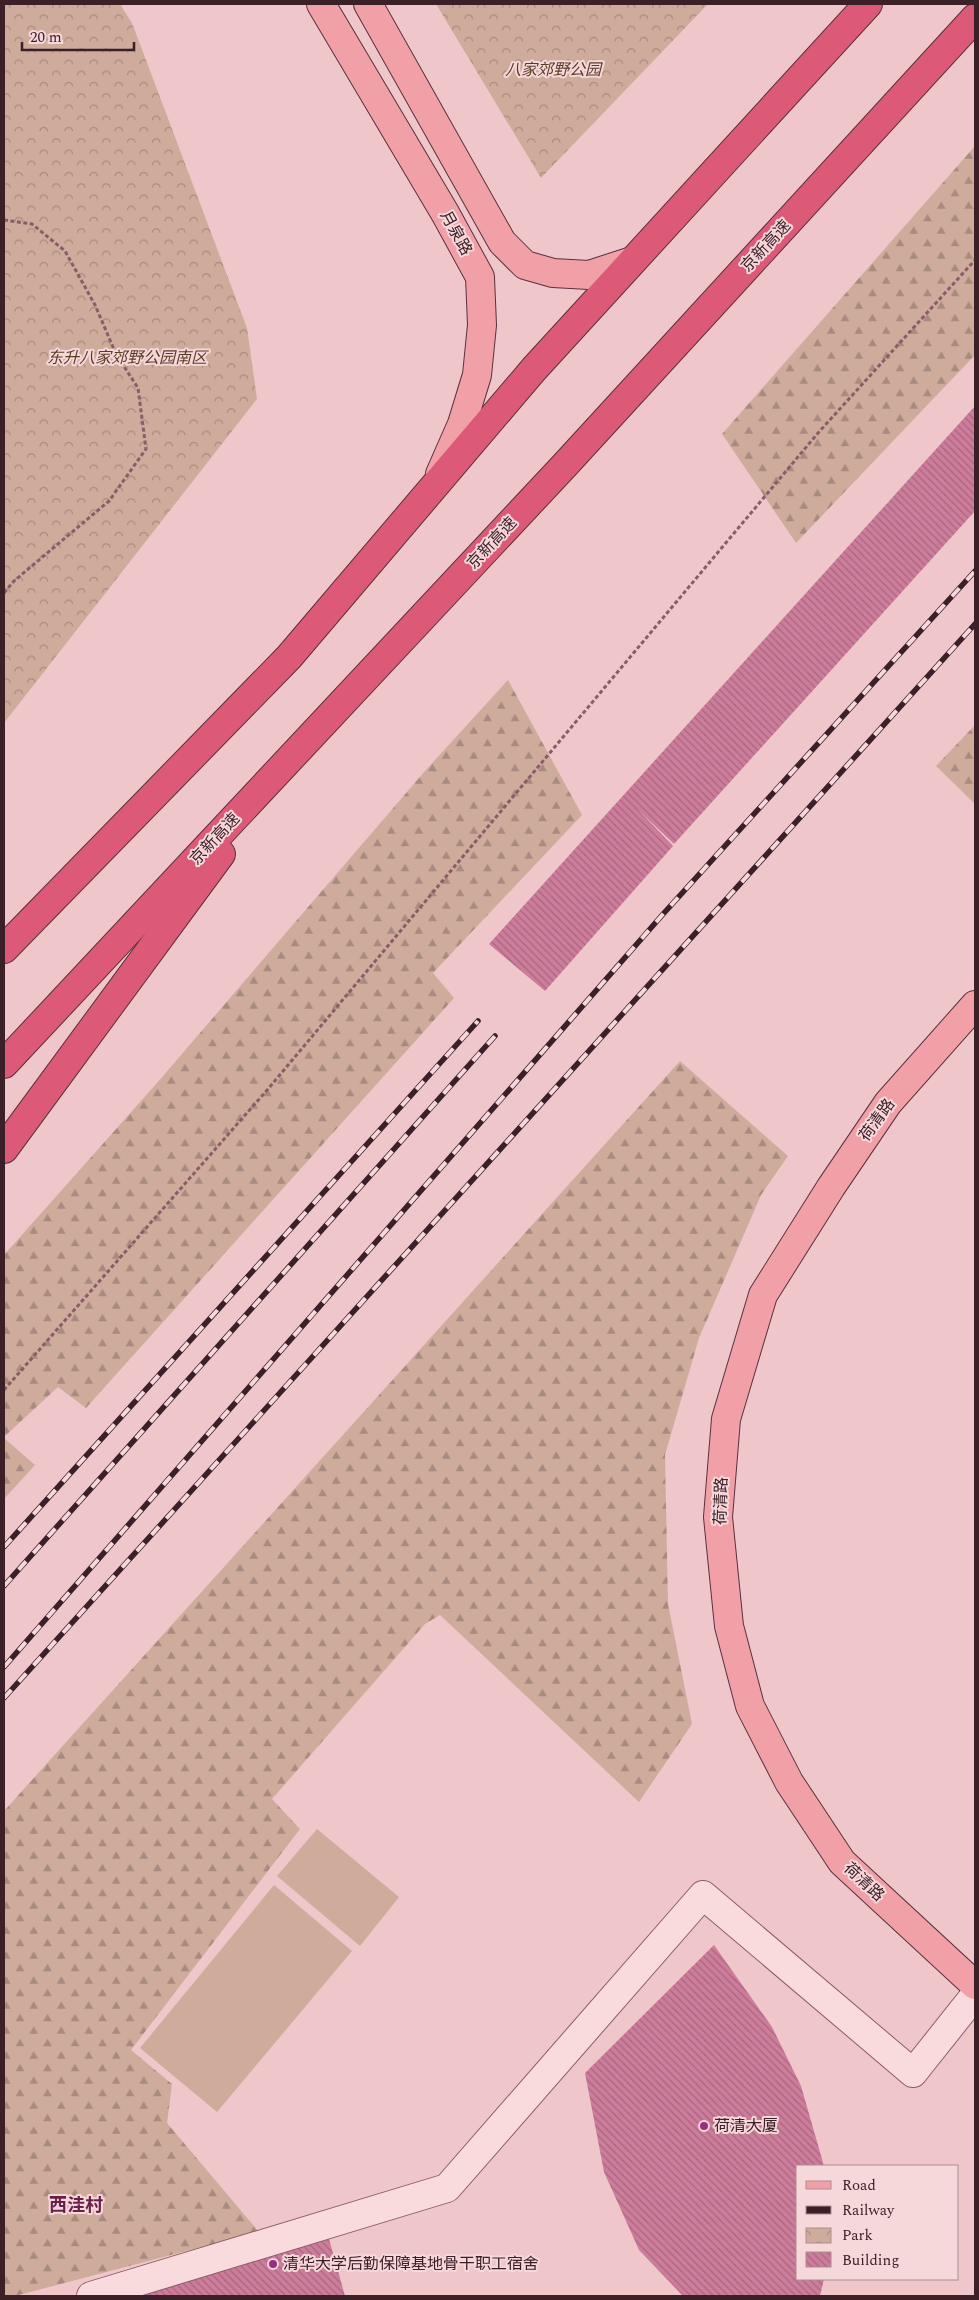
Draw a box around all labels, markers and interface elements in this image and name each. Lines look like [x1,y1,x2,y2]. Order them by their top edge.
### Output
scale bar [22,20,135,52]
text: 20 m [30,26,62,49]
park label: 八家郊野公园 [505,58,603,82]
street label: 月泉路 [434,206,478,260]
street label: 京新高速 [735,214,797,278]
park label: 东升八家郊野公园南区 [47,346,209,370]
street label: 京新高速 [461,511,523,575]
street label: 京新高速 [184,807,246,871]
street label: 荷清路 [853,1094,901,1146]
street label: 荷清路 [708,1477,734,1525]
street label: 荷清路 [838,1857,890,1907]
place label: 荷清大厦 [714,2114,778,2138]
marker: 荷清大厦 [698,2120,710,2132]
legend [796,2165,959,2280]
text: Road [842,2174,876,2197]
district label: 西洼村 [49,2192,103,2219]
text: Railway [842,2199,895,2222]
text: Park [842,2224,873,2247]
text: Building [842,2249,899,2272]
place label: 清华大学后勤保障基地骨干职工宿舍 [283,2252,539,2276]
marker: 清华大学后勤保障基地骨干职工宿舍 [267,2258,279,2270]

